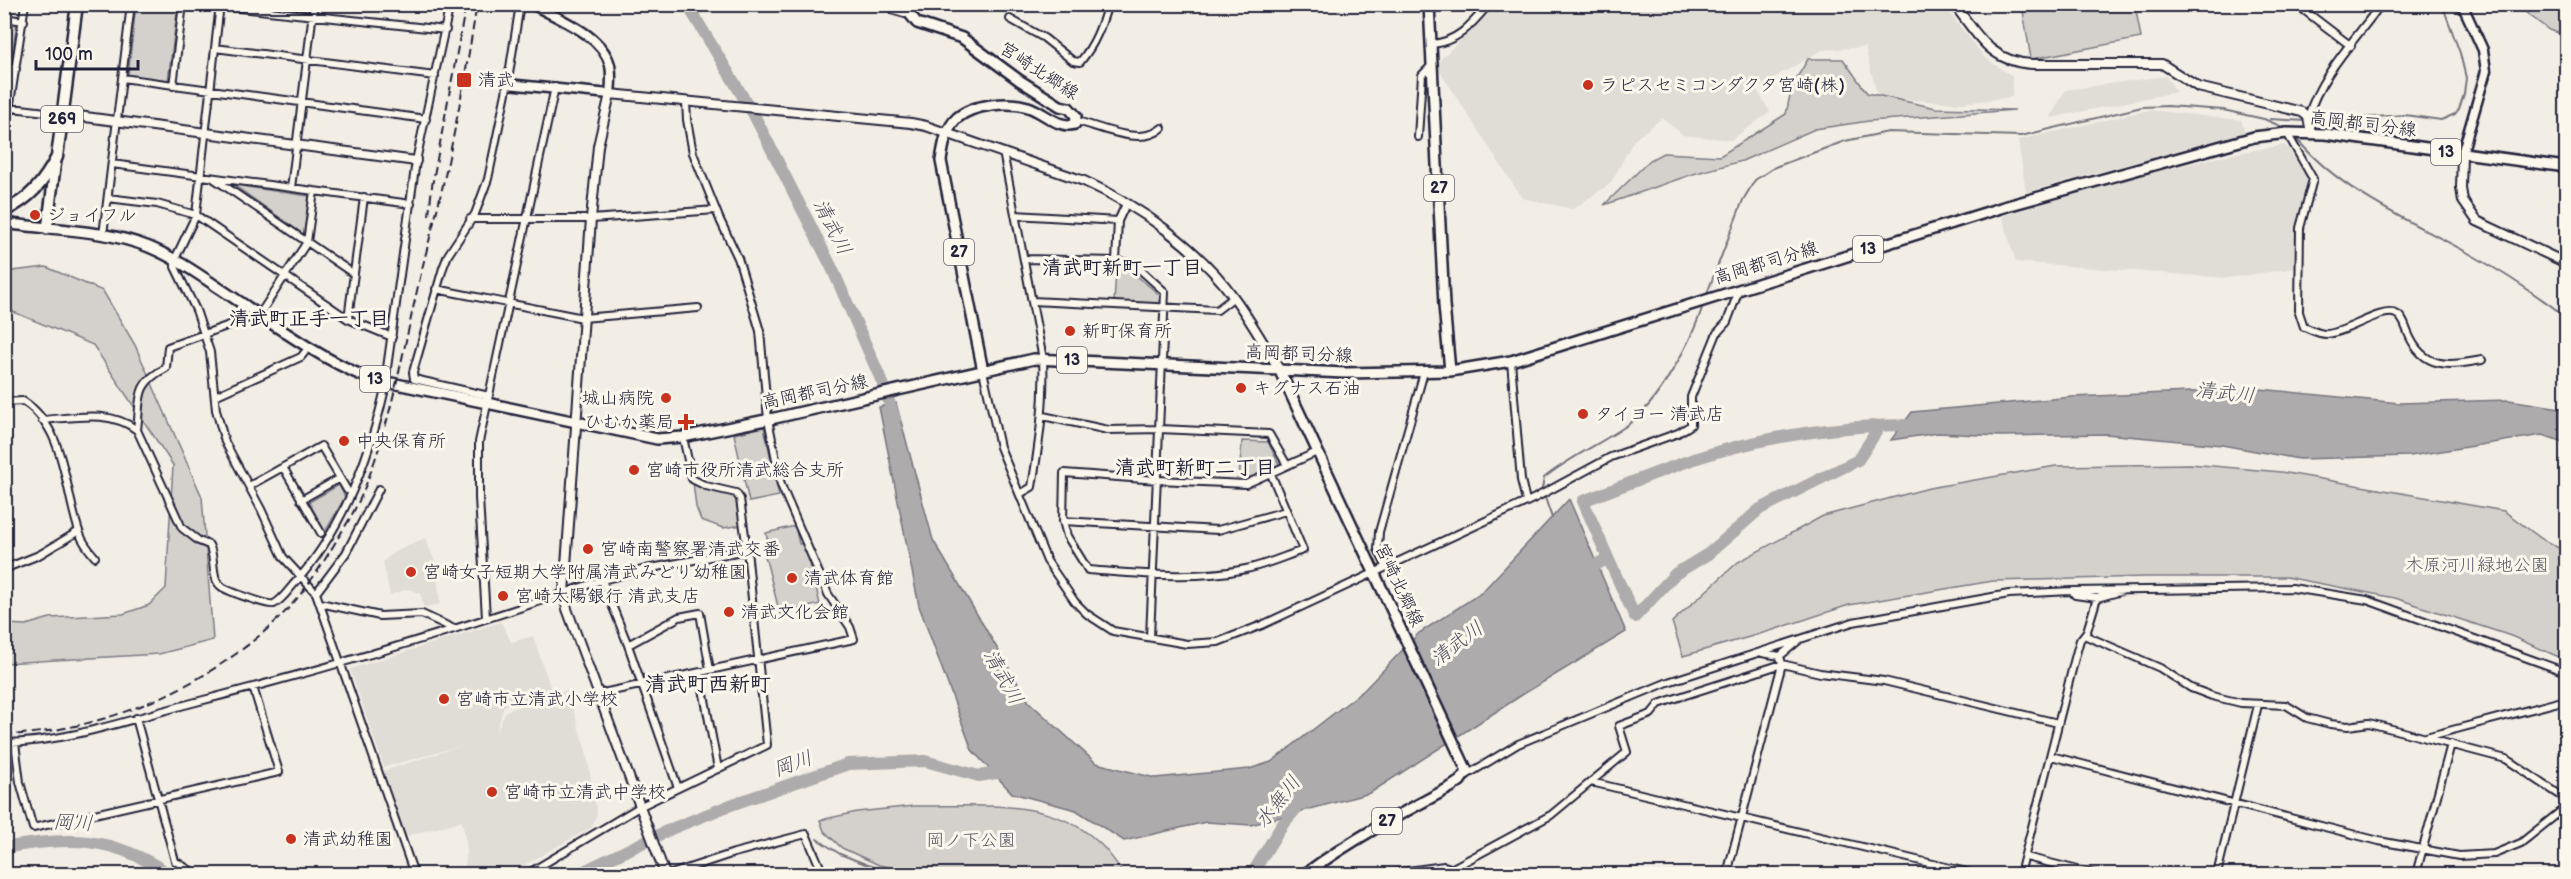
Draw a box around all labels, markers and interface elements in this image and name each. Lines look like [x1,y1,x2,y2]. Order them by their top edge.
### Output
scale bar [36,33,138,71]
street label: 宮崎北郷線 [996,38,1082,104]
text: 100 m [45,44,93,65]
place label: 清武 [478,70,514,91]
marker: 清武 [455,71,473,89]
place label: ラピスセミコンダクタ宮崎(株) [1600,75,1845,96]
marker: ラピスセミコンダクタ宮崎(株) [1581,78,1595,92]
road number: 269 [41,106,83,132]
street label: 高岡都司分線 [2308,107,2418,141]
road number: 13 [2431,139,2461,165]
road number: 27 [1424,175,1454,201]
water label: 清武川 [808,195,856,259]
place label: ジョイフル [47,205,136,226]
marker: ジョイフル [28,208,42,222]
road number: 13 [1853,236,1883,262]
street label: 高岡都司分線 [1711,237,1821,289]
road number: 27 [944,239,974,265]
district label: 清武町新町一丁目 [1042,256,1202,280]
district label: 清武町正手一丁目 [229,307,389,331]
place label: 新町保育所 [1082,321,1172,342]
marker: 新町保育所 [1063,324,1077,338]
street label: 高岡都司分線 [1245,342,1353,366]
road number: 13 [1057,347,1087,373]
road number: 13 [360,366,390,392]
street label: 高岡都司分線 [760,371,870,413]
place label: キグナス石油 [1253,378,1360,399]
water label: 清武川 [2194,378,2256,408]
marker: キグナス石油 [1234,381,1248,395]
place label: 城山病院 [582,388,654,409]
marker: 城山病院 [659,391,673,405]
place label: タイヨー 清武店 [1595,404,1724,425]
marker: タイヨー 清武店 [1576,407,1590,421]
place label: ひむか薬局 [584,412,674,433]
marker: ひむか薬局 [679,415,693,429]
place label: 中央保育所 [356,431,446,452]
marker: 中央保育所 [337,434,351,448]
district label: 清武町新町二丁目 [1115,456,1275,480]
place label: 宮崎市役所清武総合支所 [646,460,844,481]
marker: 宮崎市役所清武総合支所 [627,463,641,477]
place label: 宮崎南警察署清武交番 [600,539,780,560]
street label: 宮崎北郷線 [1370,540,1428,630]
marker: 宮崎南警察署清武交番 [581,542,595,556]
park label: 木原河川緑地公園 [2405,555,2549,576]
place label: 宮崎女子短期大学附属清武みどり幼稚園 [423,562,747,583]
marker: 宮崎女子短期大学附属清武みどり幼稚園 [404,565,418,579]
place label: 清武体育館 [804,568,894,589]
marker: 清武体育館 [785,571,799,585]
place label: 宮崎太陽銀行 清武支店 [515,586,700,607]
marker: 宮崎太陽銀行 清武支店 [496,589,510,603]
place label: 清武文化会館 [741,602,849,623]
marker: 清武文化会館 [722,605,736,619]
water label: 清武川 [1426,616,1488,672]
water label: 清武川 [978,645,1028,709]
district label: 清武町西新町 [645,672,771,697]
place label: 宮崎市立清武小学校 [456,689,618,710]
marker: 宮崎市立清武小学校 [437,692,451,706]
water label: 岡川 [770,746,816,782]
water label: 水無川 [1250,771,1306,833]
place label: 宮崎市立清武中学校 [504,782,666,803]
marker: 宮崎市立清武中学校 [485,785,499,799]
road number: 27 [1372,808,1402,834]
water label: 岡川 [52,810,94,836]
place label: 清武幼稚園 [303,829,393,850]
park label: 岡ノ下公園 [926,830,1016,851]
marker: 清武幼稚園 [284,832,298,846]

